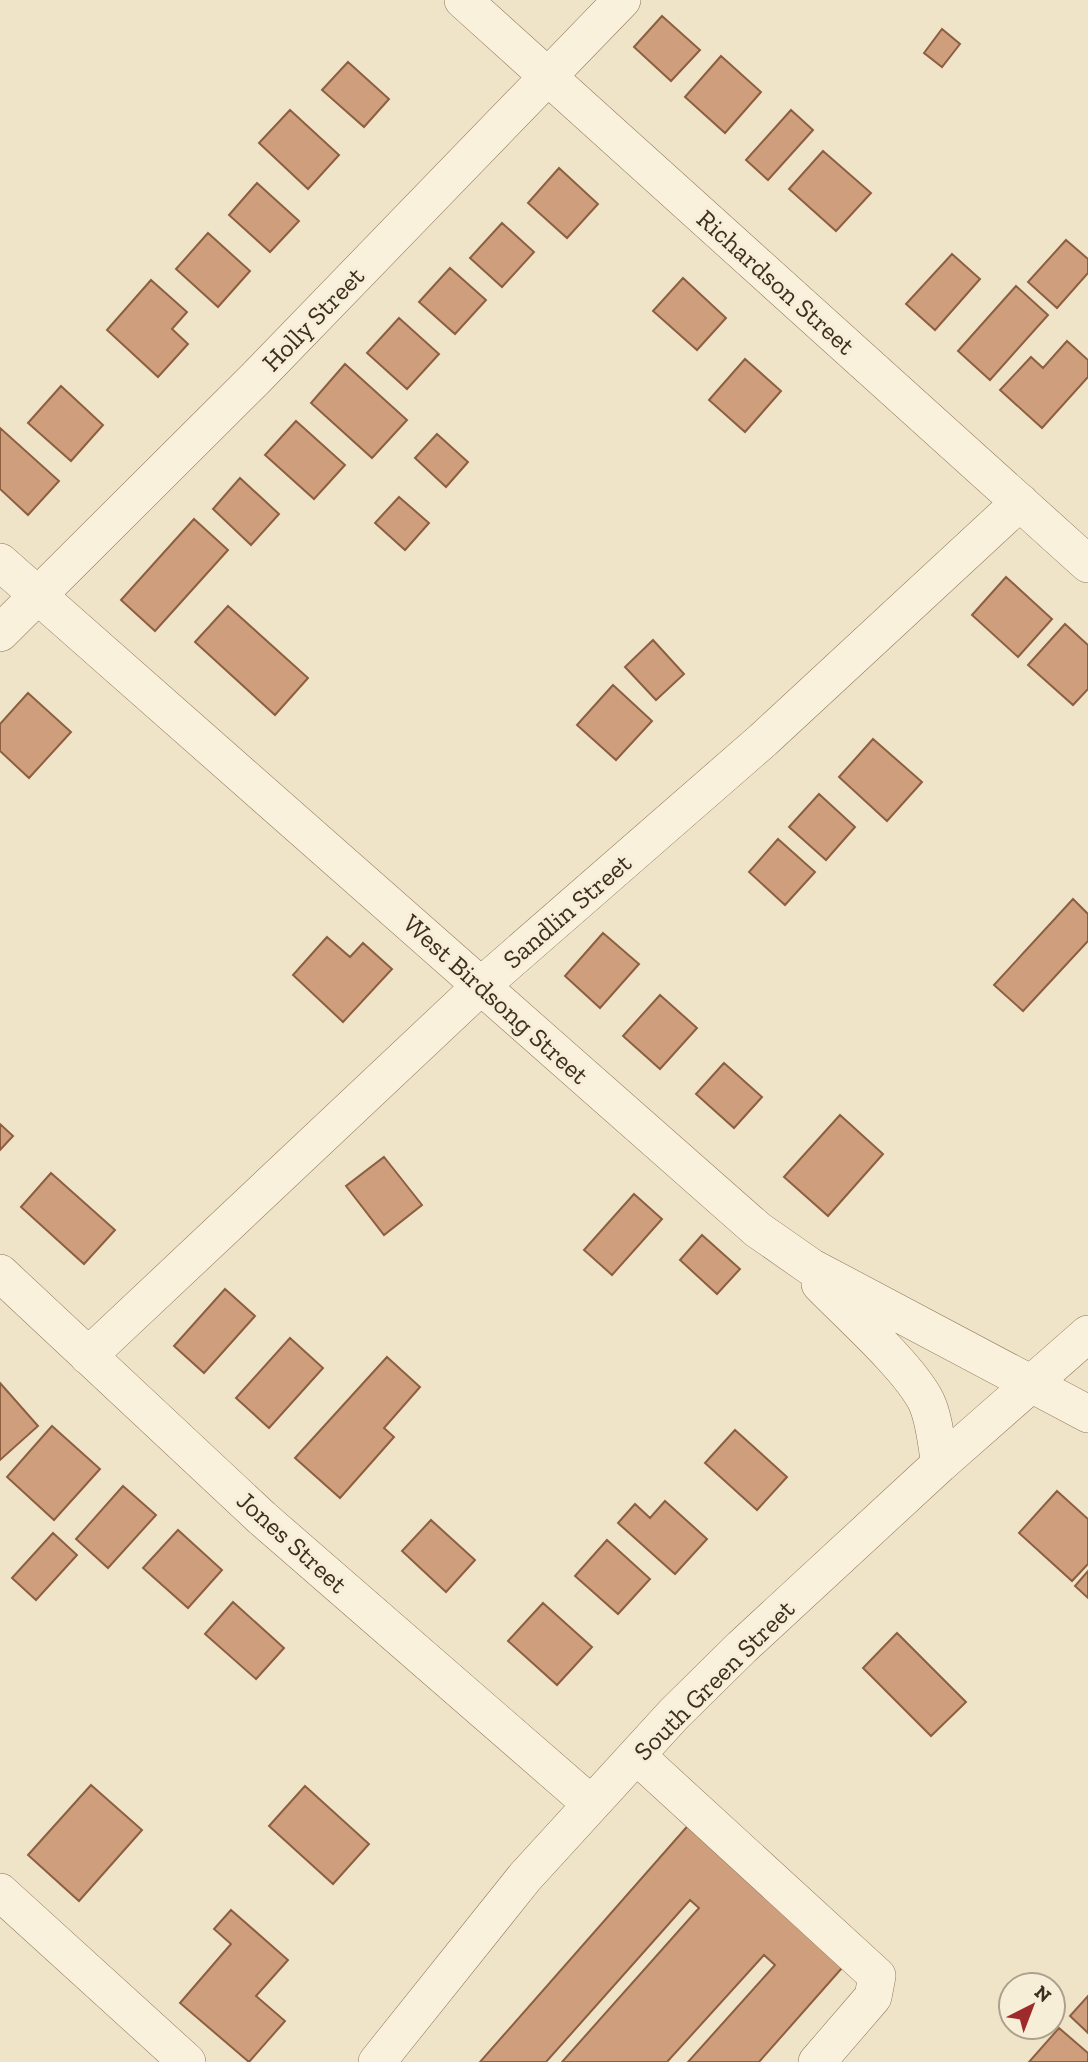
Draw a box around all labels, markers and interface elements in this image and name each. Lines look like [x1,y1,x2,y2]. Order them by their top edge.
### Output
street label: Richardson Street [690,203,862,362]
street label: Holly Street [255,260,371,378]
street label: Sandlin Street [496,847,638,975]
street label: West Birdsong Street [397,907,596,1091]
street label: Jones Street [230,1484,354,1600]
street label: South Green Street [627,1593,801,1767]
north arrow [997,1971,1067,2041]
text: N [1030,1980,1056,2007]

